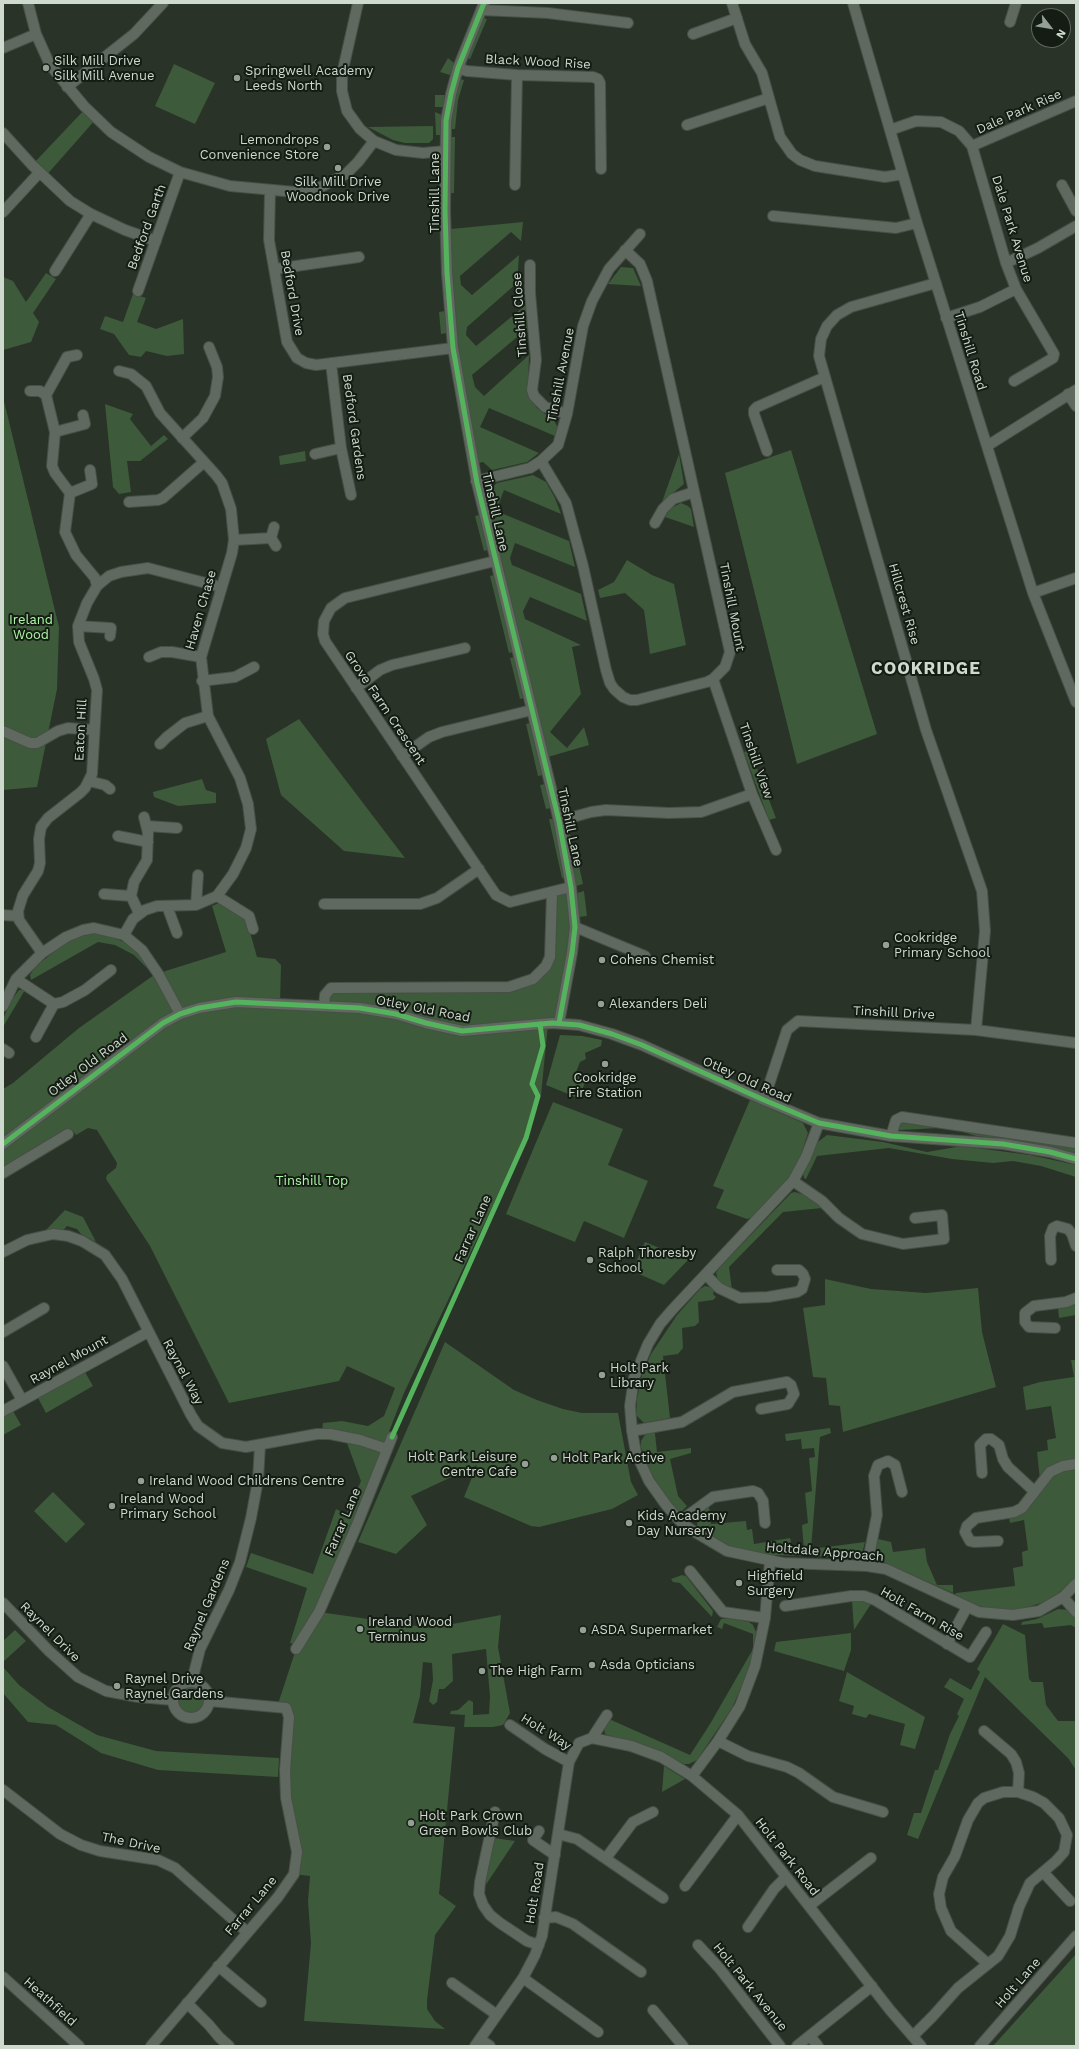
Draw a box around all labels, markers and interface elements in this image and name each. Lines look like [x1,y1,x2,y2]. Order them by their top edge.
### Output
north arrow [1031,8,1071,48]
text: N [1053,27,1069,41]
street label: Black Wood Rise [485,51,591,73]
place label: Silk Mill Drive Silk Mill Avenue [54,53,154,84]
marker: Silk Mill Drive Silk Mill Avenue [41,63,51,73]
place label: Springwell Academy Leeds North [245,63,373,94]
marker: Springwell Academy Leeds North [232,73,242,83]
street label: Dale Park Rise [974,86,1064,138]
place label: Lemondrops Convenience Store [200,132,319,163]
marker: Lemondrops Convenience Store [322,142,332,152]
street label: Tinshill Lane [427,153,443,233]
marker: Silk Mill Drive Woodnook Drive [333,163,343,173]
place label: Silk Mill Drive Woodnook Drive [286,174,390,205]
street label: Dale Park Avenue [988,174,1036,284]
street label: Bedford Garth [124,182,170,272]
street label: Bedford Drive [277,249,307,337]
street label: Tinshill Close [509,272,531,358]
street label: Tinshill Road [951,310,989,392]
street label: Tinshill Avenue [544,326,578,424]
street label: Bedford Gardens [339,373,369,481]
street label: Tinshill Lane [478,471,512,553]
street label: Tinshill Mount [716,561,748,653]
street label: Hillcrest Rise [885,561,923,647]
street label: Haven Chase [182,568,220,652]
park label: Ireland Wood [9,612,53,643]
street label: Grove Farm Crescent [341,648,429,768]
district label: COOKRIDGE [871,659,981,679]
street label: Eaton Hill [72,699,90,761]
street label: Tinshill View [736,721,776,801]
street label: Tinshill Lane [554,786,586,868]
place label: Cookridge Primary School [894,930,990,961]
marker: Cookridge Primary School [881,940,891,950]
place label: Cohens Chemist [610,952,714,968]
marker: Cohens Chemist [597,955,607,965]
street label: Otley Old Road [375,992,471,1026]
place label: Alexanders Deli [609,996,707,1012]
marker: Alexanders Deli [596,999,606,1009]
street label: Tinshill Drive [853,1003,935,1023]
street label: Otley Old Road [45,1030,131,1100]
street label: Otley Old Road [700,1053,794,1107]
marker: Cookridge Fire Station [600,1059,610,1069]
place label: Cookridge Fire Station [568,1070,642,1101]
park label: Tinshill Top [276,1173,348,1189]
street label: Farrar Lane [451,1193,495,1265]
place label: Ralph Thoresby School [598,1245,696,1276]
marker: Ralph Thoresby School [585,1255,595,1265]
street label: Raynel Mount [27,1332,111,1388]
street label: Raynel Way [159,1337,207,1407]
place label: Holt Park Library [610,1360,669,1391]
marker: Holt Park Library [597,1370,607,1380]
place label: Holt Park Leisure Centre Cafe [408,1449,517,1480]
place label: Holt Park Active [562,1450,664,1466]
marker: Holt Park Active [549,1453,559,1463]
marker: Holt Park Leisure Centre Cafe [520,1459,530,1469]
place label: Ireland Wood Childrens Centre [149,1473,344,1489]
marker: Ireland Wood Childrens Centre [136,1476,146,1486]
street label: Farrar Lane [322,1485,364,1559]
place label: Ireland Wood Primary School [120,1491,216,1522]
marker: Ireland Wood Primary School [107,1501,117,1511]
place label: Kids Academy Day Nursery [637,1508,726,1539]
marker: Kids Academy Day Nursery [624,1518,634,1528]
street label: Holtdale Approach [765,1539,885,1565]
street label: Raynel Gardens [181,1557,233,1653]
place label: Highfield Surgery [747,1568,803,1599]
marker: Highfield Surgery [734,1578,744,1588]
street label: Holt Farm Rise [877,1584,967,1644]
street label: Raynel Drive [17,1599,83,1665]
place label: Ireland Wood Terminus [368,1614,452,1645]
place label: ASDA Supermarket [591,1622,712,1638]
marker: Ireland Wood Terminus [355,1624,365,1634]
marker: ASDA Supermarket [578,1625,588,1635]
place label: Asda Opticians [600,1657,695,1673]
marker: Asda Opticians [587,1660,597,1670]
place label: The High Farm [490,1663,582,1679]
marker: The High Farm [477,1666,487,1676]
place label: Raynel Drive Raynel Gardens [125,1671,224,1702]
marker: Raynel Drive Raynel Gardens [112,1681,122,1691]
street label: Holt Way [518,1710,574,1754]
place label: Holt Park Crown Green Bowls Club [419,1808,532,1839]
street label: Holt Park Road [752,1815,822,1899]
marker: Holt Park Crown Green Bowls Club [406,1818,416,1828]
street label: The Drive [100,1829,162,1857]
street label: Holt Road [522,1861,548,1925]
street label: Farrar Lane [222,1873,280,1939]
street label: Holt Park Avenue [710,1940,790,2034]
street label: Holt Lane [992,1955,1044,2011]
street label: Heathfield [20,1974,80,2030]

